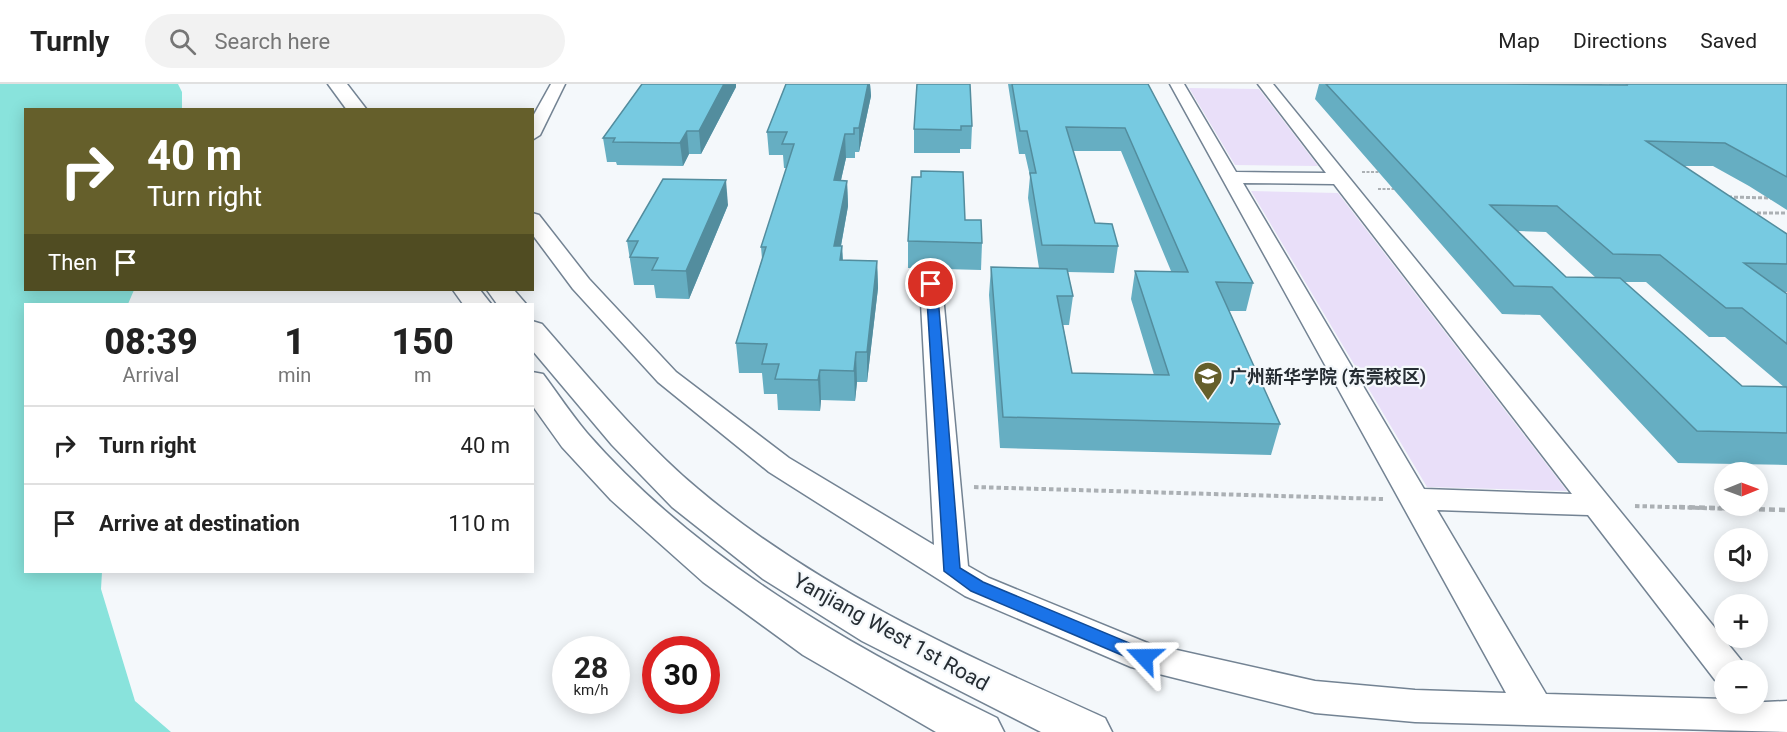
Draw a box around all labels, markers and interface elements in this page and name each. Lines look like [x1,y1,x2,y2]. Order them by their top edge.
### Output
search box [145,14,565,68]
text: Turnly [30,25,109,58]
icon: search [166,25,199,58]
text: Search here [214,29,330,54]
text: Map [1498,29,1540,53]
text: Directions [1573,29,1667,53]
text: Saved [1700,29,1757,53]
text: 40 m [147,131,242,180]
icon: right [48,132,126,210]
text: Turn right [147,181,262,213]
icon: arrive [109,246,142,279]
text: Then [48,250,97,275]
pin [905,258,956,309]
icon: arrive [914,267,947,300]
text: 08:39 [104,321,198,363]
text: 1 [284,321,305,363]
text: 150 [392,321,454,363]
school or university icon: 广州新华学院 (东莞校区) [1192,360,1224,402]
text: Arrival [123,363,179,387]
text: min [278,363,311,387]
text: m [414,363,431,387]
place label: 广州新华学院 (东莞校区) [1229,366,1426,388]
icon: right [48,429,81,462]
text: Turn right [99,433,196,458]
text: 40 m [461,433,510,458]
north arrow [1714,462,1768,516]
map controls [1714,462,1768,714]
icon: arrive [48,507,81,540]
text: Arrive at destination [99,511,300,536]
text: 110 m [448,511,510,536]
button: sound [1714,528,1768,582]
street label: Yanjiang West 1st Road [789,568,993,696]
button: + [1714,594,1768,648]
position arrow [1112,625,1176,689]
speed limit sign: 30 [642,636,720,714]
text: 28 [574,650,608,685]
button: − [1714,660,1768,714]
text: km/h [573,681,609,699]

